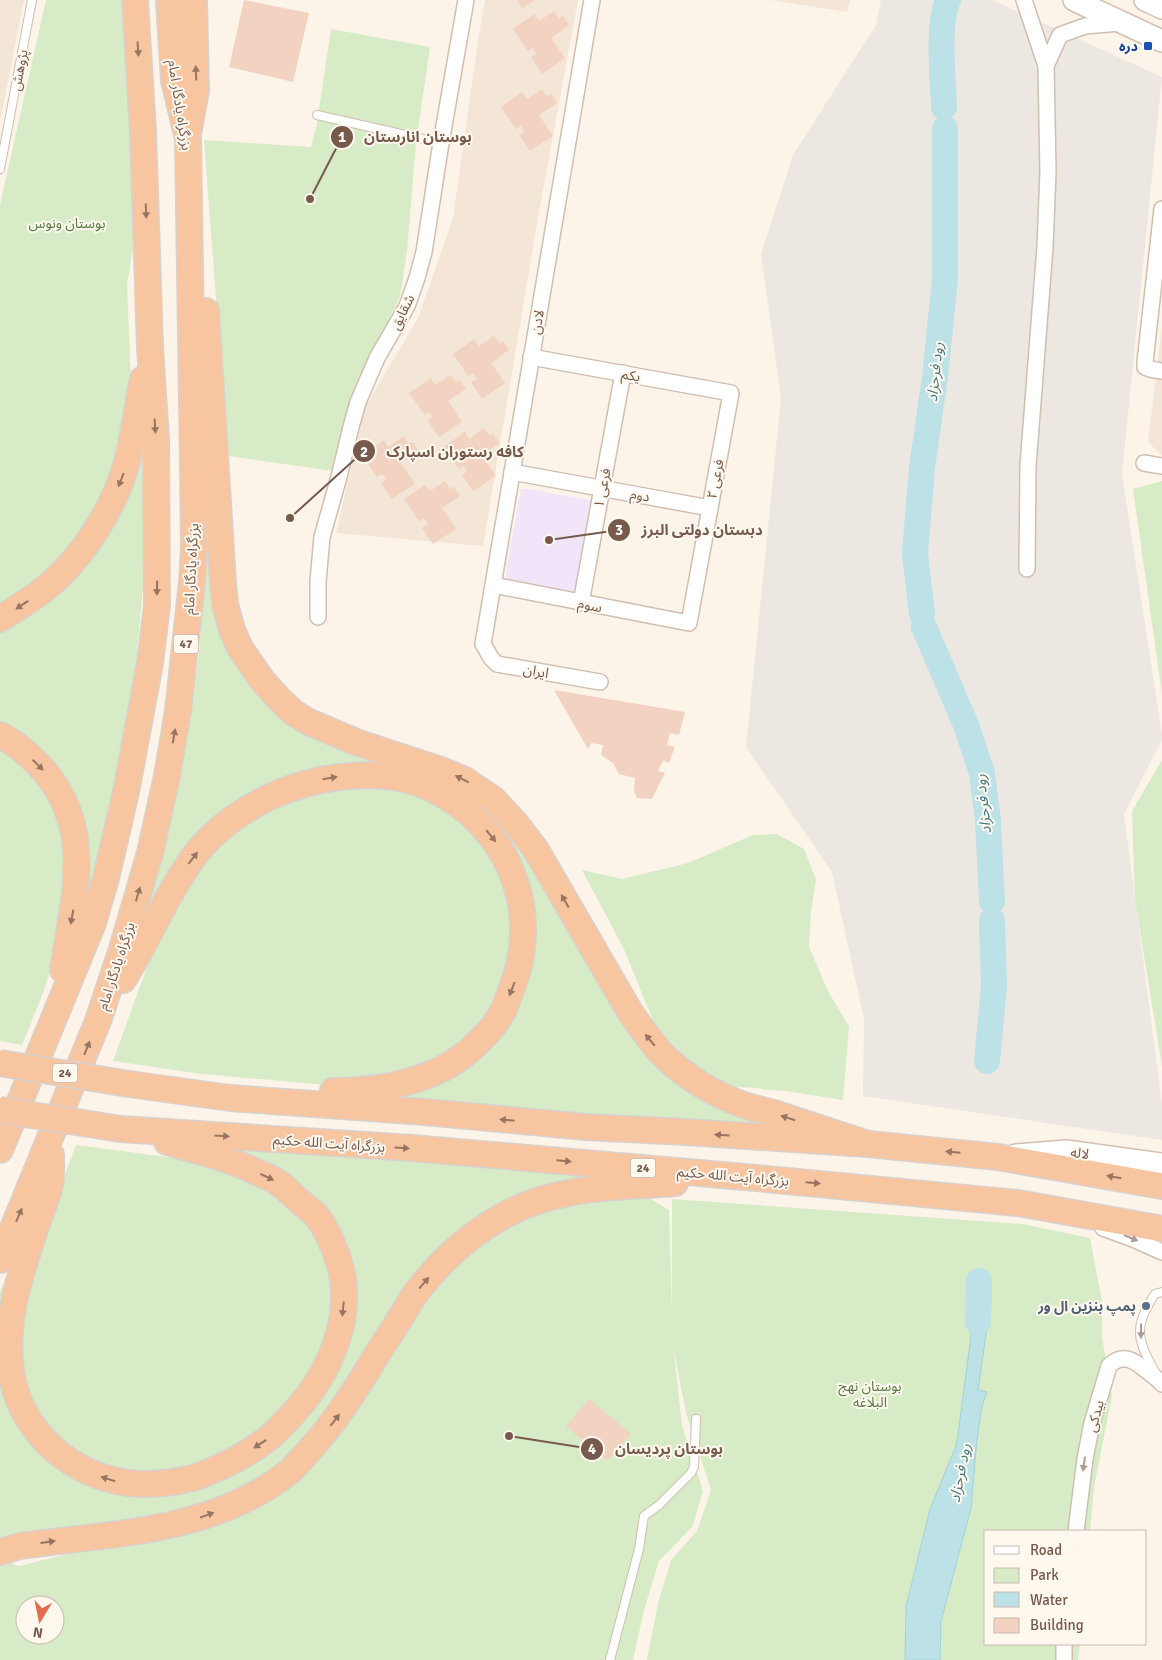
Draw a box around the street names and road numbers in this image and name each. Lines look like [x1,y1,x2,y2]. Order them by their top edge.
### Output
street label: پژوهش [7,48,33,92]
street label: بزرگراه یادگار امام [162,59,195,152]
street label: شقایق [387,292,419,333]
street label: لادن [527,309,548,336]
street label: یکم [620,365,642,387]
street label: فرعی ۲ [703,458,728,500]
street label: فرعی ۱ [590,467,615,509]
street label: دوم [628,485,651,508]
street label: بزرگراه یادگار امام [181,523,204,615]
street label: سوم [576,595,603,618]
road number: 47 [174,634,198,654]
street label: ایران [522,661,550,682]
street label: بزرگراه یادگار امام [94,920,141,1013]
road number: 24 [52,1064,78,1082]
street label: بزرگراه آیت الله حکیم [272,1131,386,1158]
street label: لاله [1070,1144,1090,1163]
road number: 24 [630,1158,656,1178]
street label: بزرگراه آیت الله حکیم [676,1163,790,1192]
street label: بیدکی [1083,1398,1108,1434]

